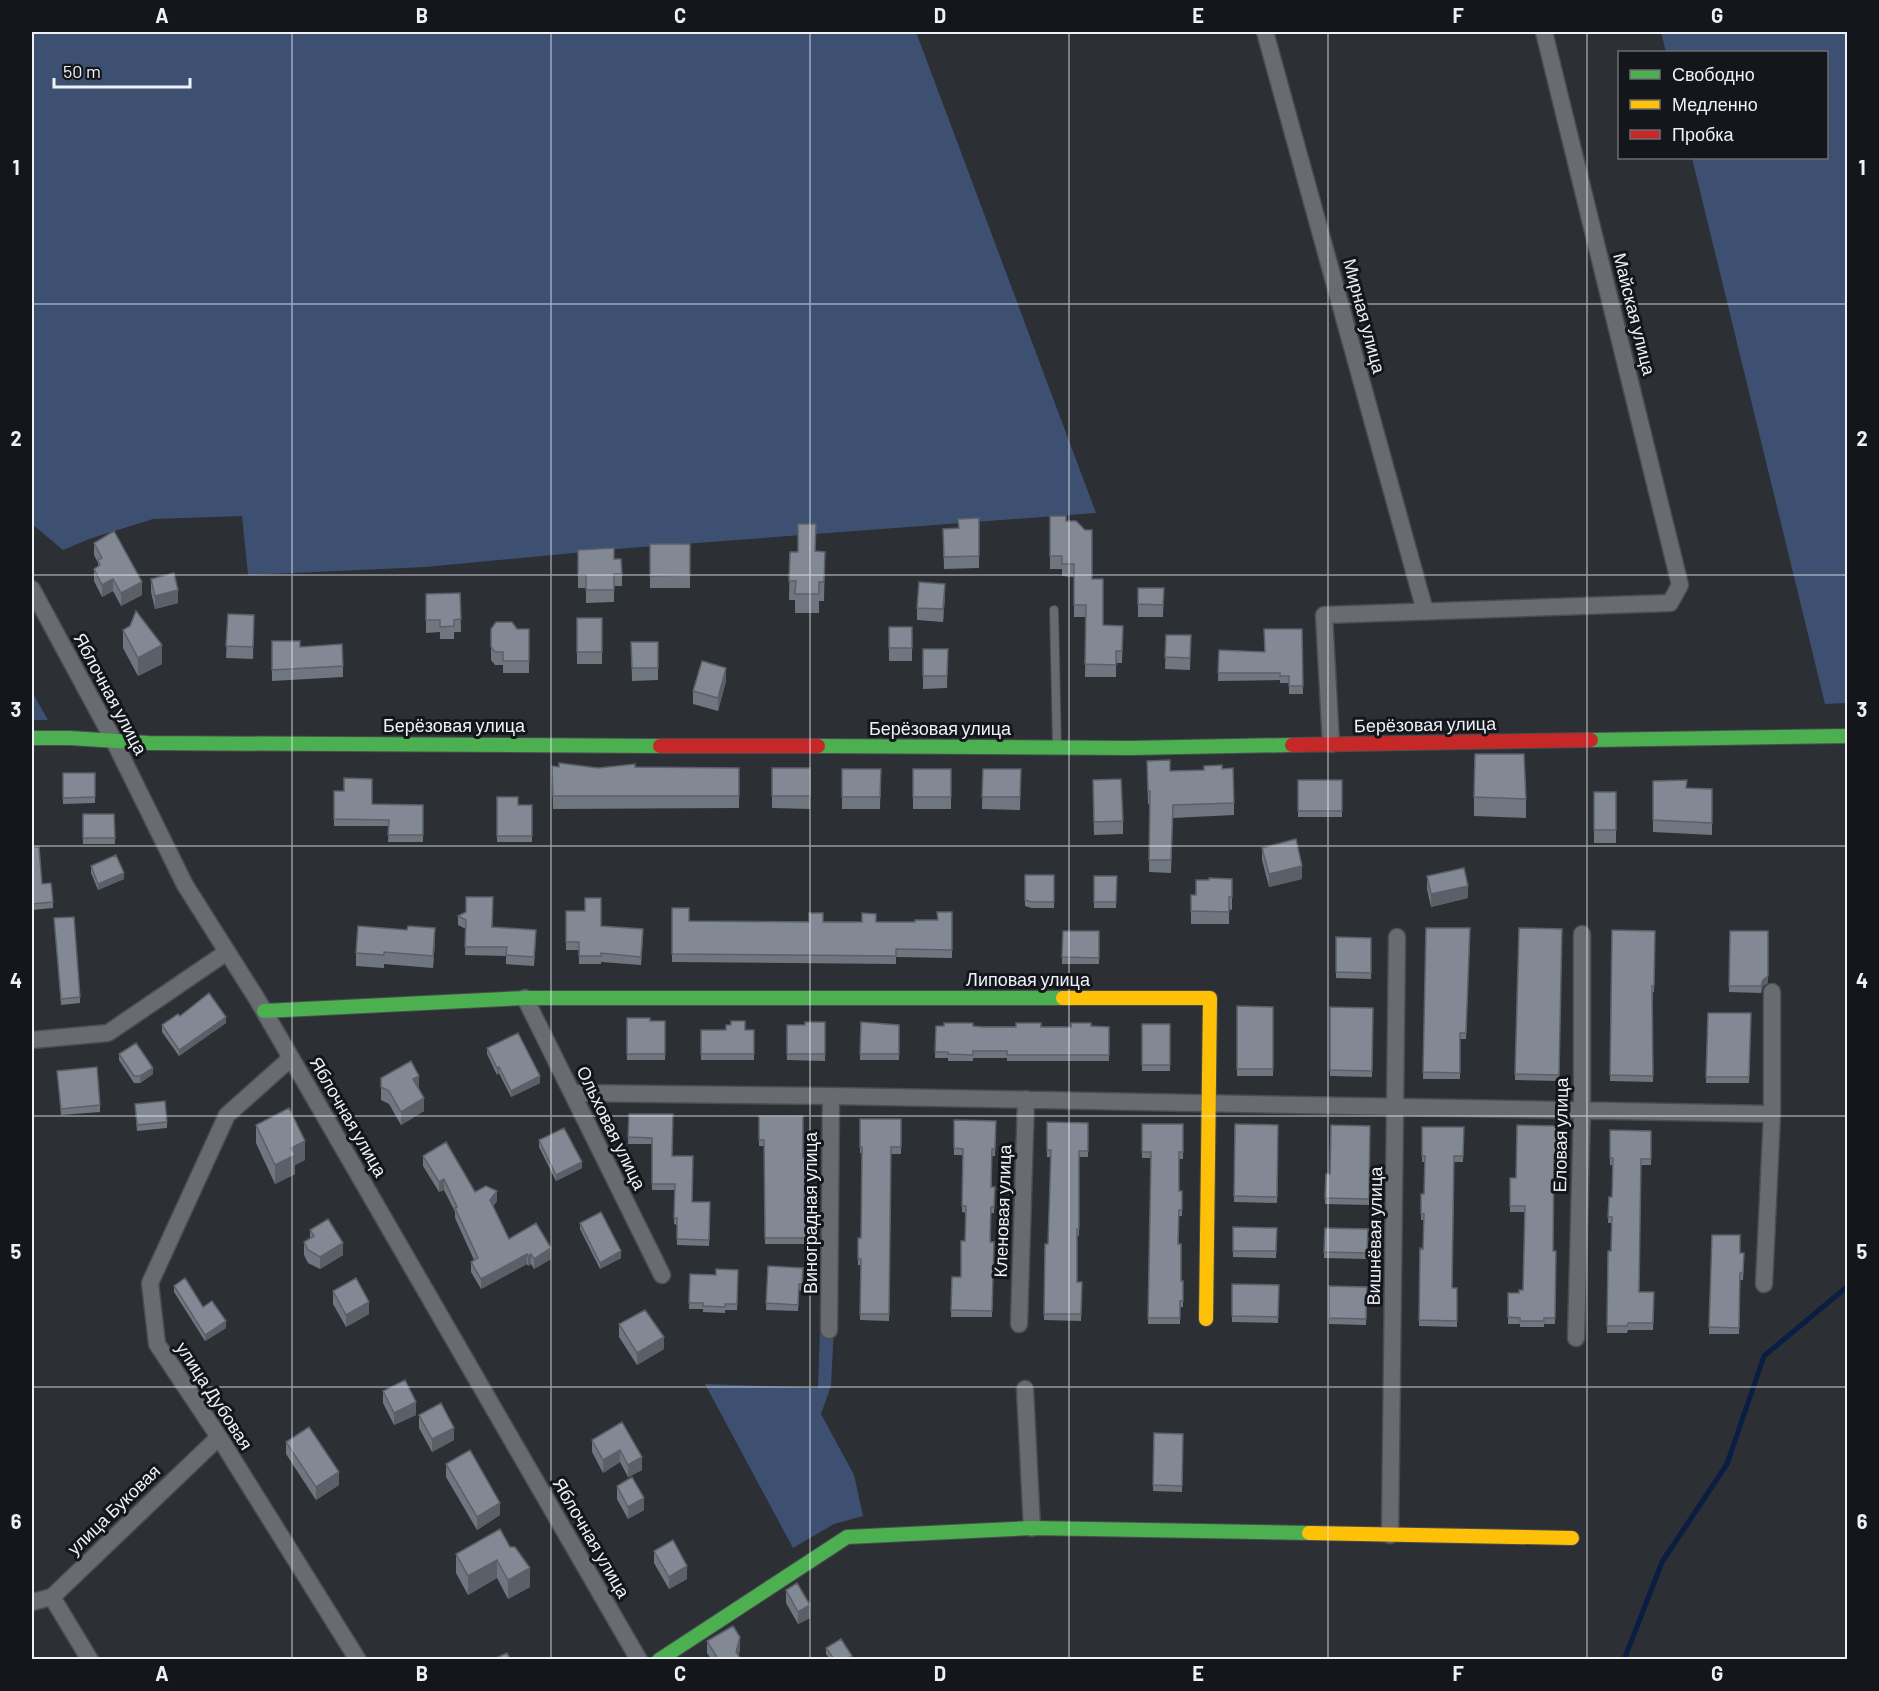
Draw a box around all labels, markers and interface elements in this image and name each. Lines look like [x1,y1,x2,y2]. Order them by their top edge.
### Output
text: A [155,3,169,27]
text: B [416,3,428,27]
text: C [674,3,686,27]
text: D [934,3,946,27]
text: E [1192,3,1204,27]
text: F [1452,3,1464,27]
text: G [1711,3,1723,27]
scale bar [54,51,190,89]
legend [1618,51,1828,159]
text: 50 m [63,60,101,82]
text: Свободно [1672,63,1755,85]
text: Медленно [1672,93,1758,115]
text: Пробка [1672,123,1735,145]
text: 1 [12,155,20,179]
text: 1 [1858,155,1866,179]
street label: Майская улица [1609,250,1661,378]
street label: Мирная улица [1339,256,1391,376]
text: 2 [10,426,22,450]
text: 2 [1856,426,1868,450]
street label: Яблочная улица [69,629,153,759]
text: 3 [11,697,21,721]
text: 3 [1857,697,1867,721]
street label: Берёзовая улица [1354,712,1497,736]
street label: Берёзовая улица [383,714,526,736]
street label: Берёзовая улица [869,717,1012,739]
text: 4 [10,968,22,992]
street label: Липовая улица [966,968,1091,990]
text: 4 [1856,968,1868,992]
street label: Яблочная улица [306,1053,393,1181]
street label: Ольховая улица [572,1062,652,1194]
street label: Еловая улица [1548,1076,1572,1193]
street label: Виноградная улица [799,1131,821,1294]
street label: Кленовая улица [989,1143,1015,1278]
street label: Вишнёвая улица [1362,1165,1386,1305]
text: 5 [11,1239,22,1263]
text: 5 [1857,1239,1868,1263]
street label: улица Дубовая [172,1337,258,1454]
street label: улица Буковая [62,1459,164,1559]
street label: Яблочная улица [549,1474,636,1602]
text: 6 [11,1509,22,1533]
text: 6 [1857,1509,1868,1533]
text: A [155,1661,169,1685]
text: B [416,1661,428,1685]
text: C [674,1661,686,1685]
text: D [934,1661,946,1685]
text: E [1192,1661,1204,1685]
text: F [1452,1661,1464,1685]
text: G [1711,1661,1723,1685]

